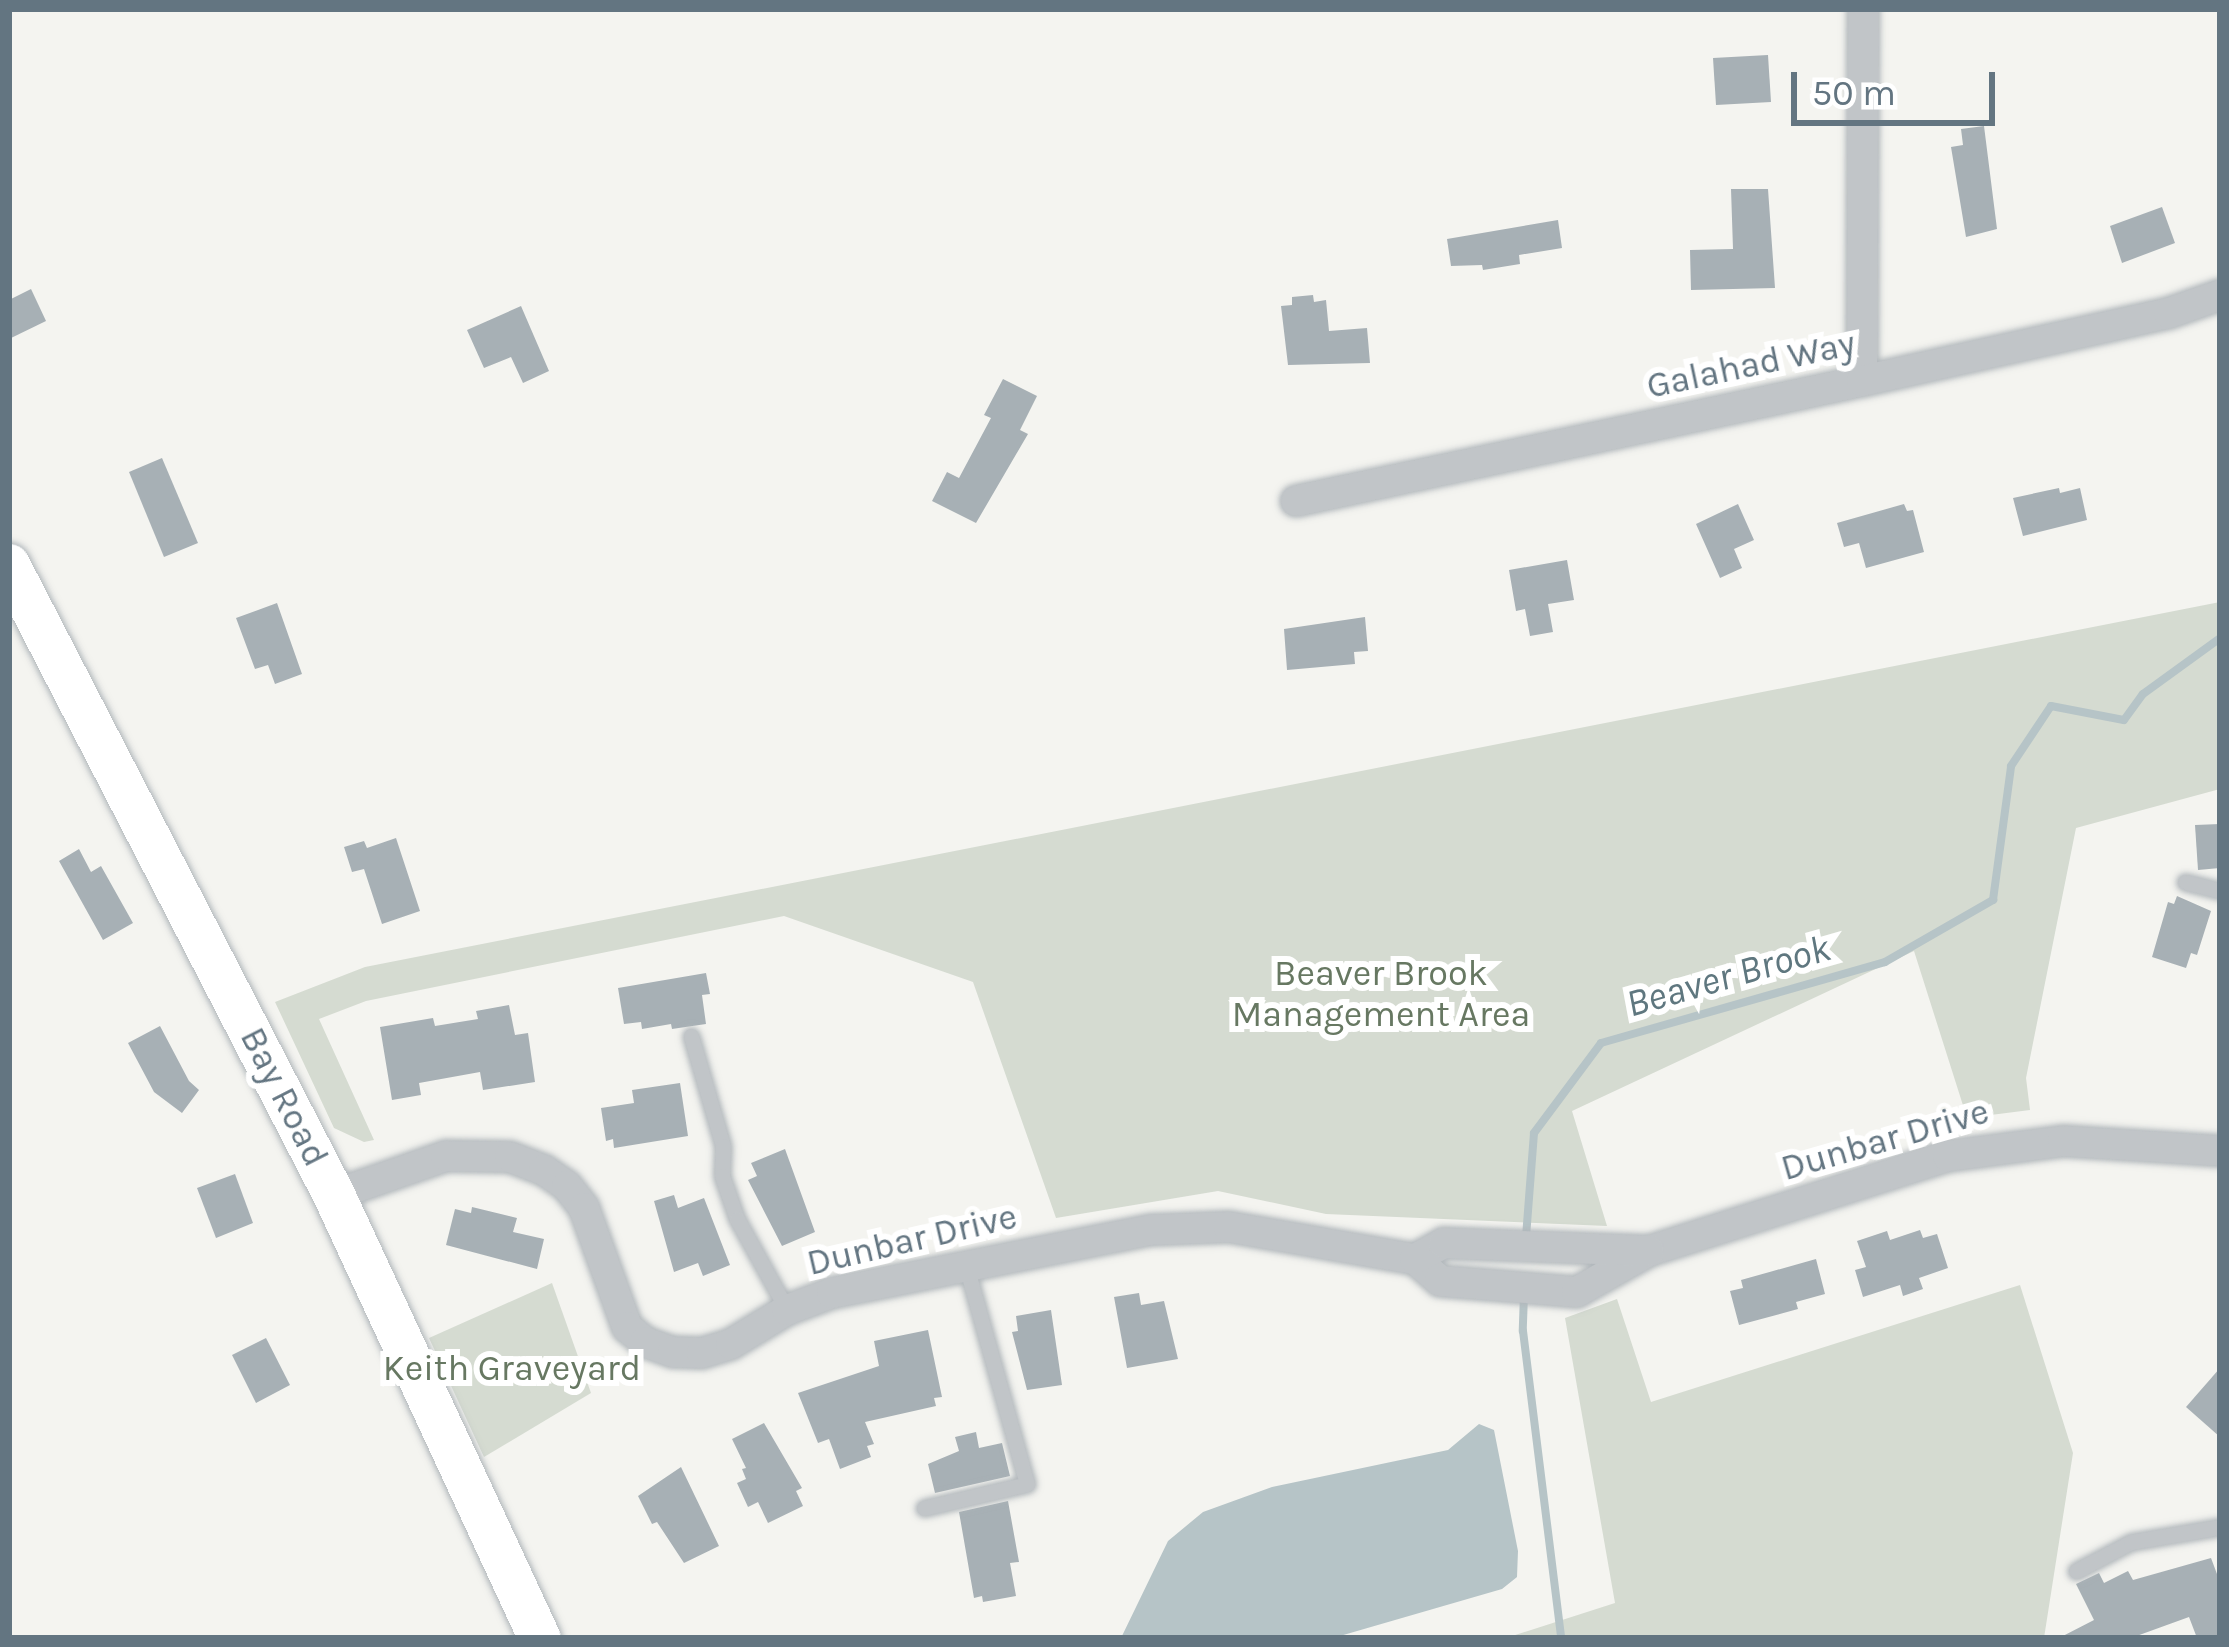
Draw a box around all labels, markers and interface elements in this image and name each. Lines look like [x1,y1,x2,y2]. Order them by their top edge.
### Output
scale bar [1797,48,2001,122]
text: 50 m [1812,72,1896,114]
street label: Galahad Way [1643,322,1859,408]
water label: Beaver Brook [1620,925,1836,1027]
park label: Beaver Brook Management Area [1232,951,1530,1036]
street label: Bay Road [231,1020,337,1174]
street label: Dunbar Drive [1776,1090,1994,1190]
street label: Dunbar Drive [803,1195,1021,1285]
park label: Keith Graveyard [383,1347,641,1391]

